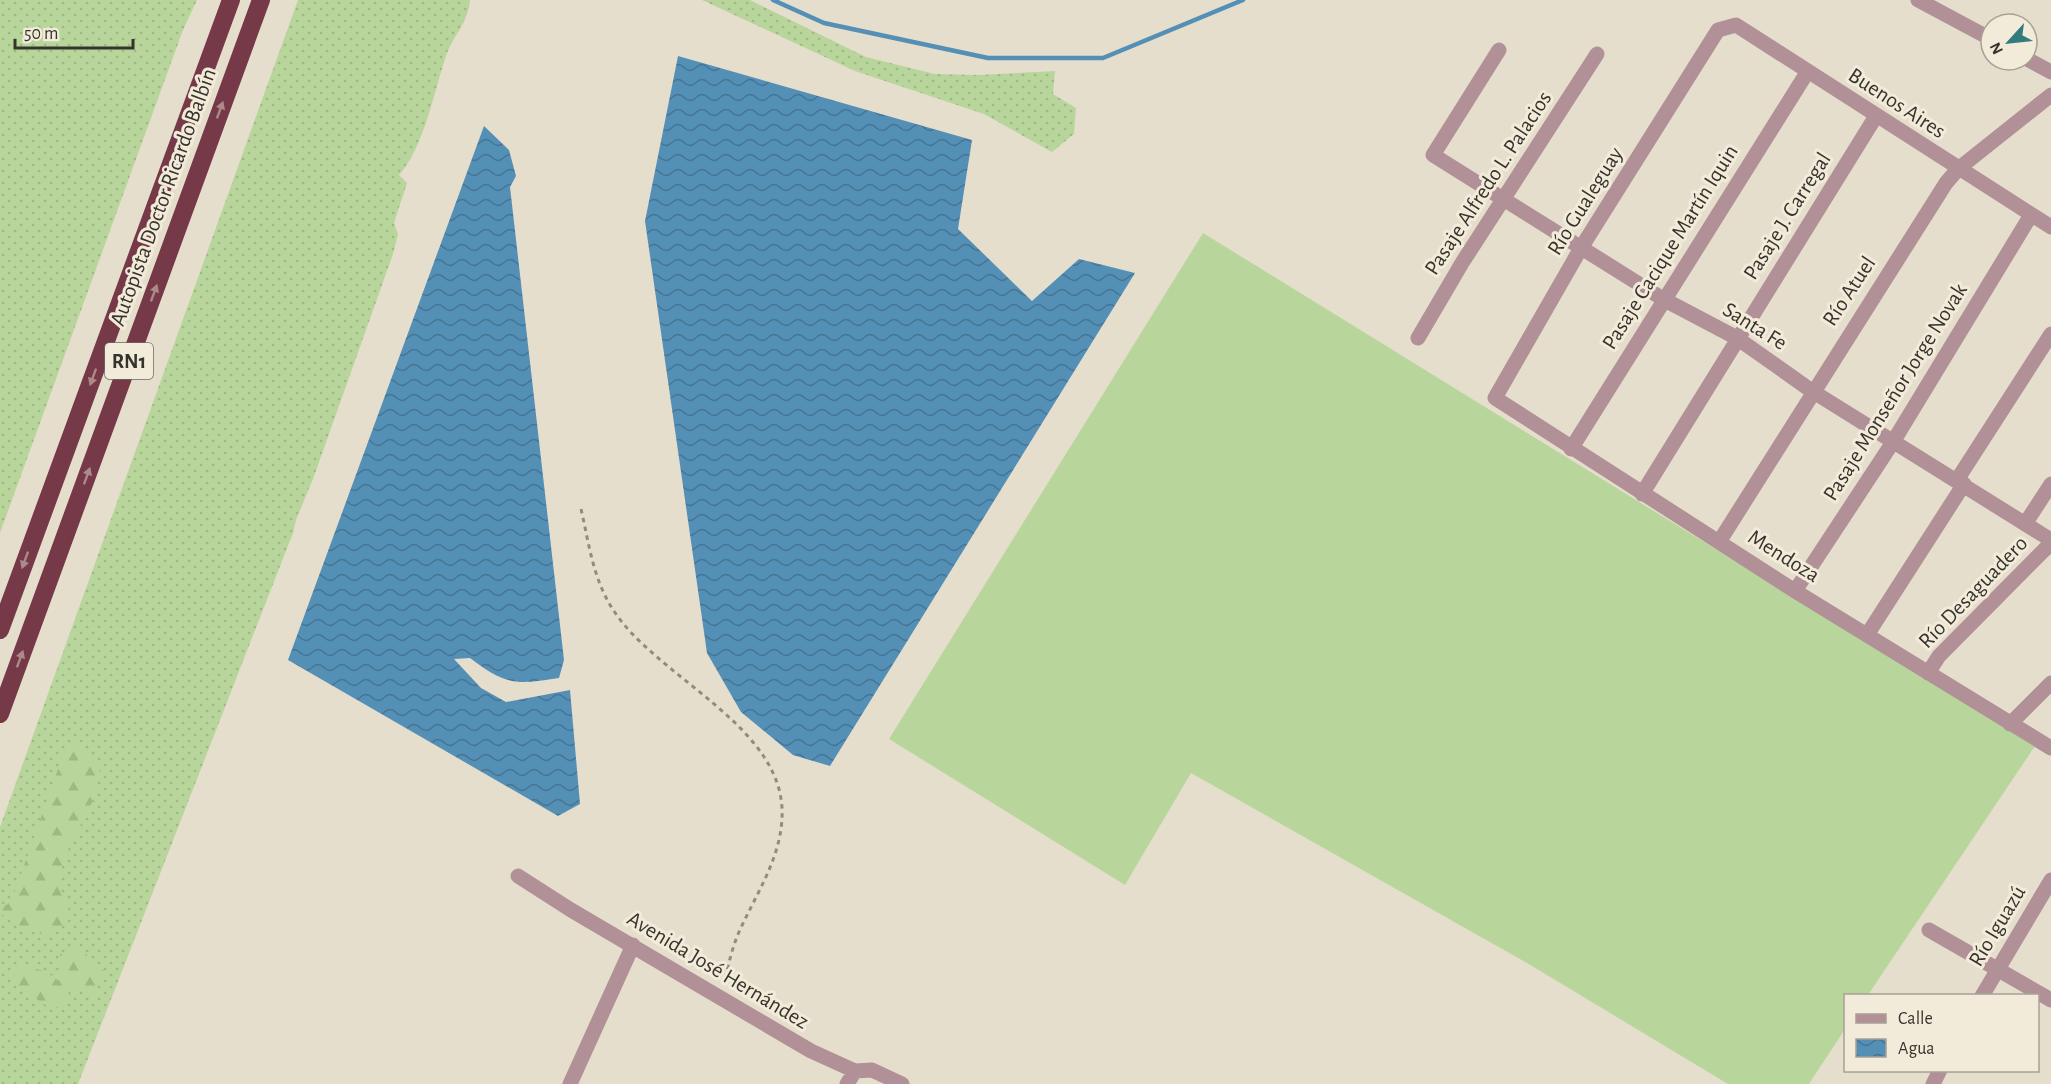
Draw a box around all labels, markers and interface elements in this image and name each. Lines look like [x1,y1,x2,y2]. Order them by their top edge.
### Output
scale bar [15,12,134,50]
north arrow [1979,12,2039,72]
text: 50 m [24,25,58,43]
text: N [1987,40,2006,57]
street label: Buenos Aires [1845,64,1949,142]
street label: Autopista Doctor Ricardo Balbín [106,65,220,329]
street label: Pasaje Alfredo L. Palacios [1421,87,1555,279]
one-way arrow [216,101,226,119]
street label: Pasaje Cacique Martín Iquin [1598,141,1742,353]
street label: Río Gualeguay [1543,143,1627,259]
street label: Pasaje J. Carregal [1739,149,1835,283]
street label: Río Atuel [1819,252,1879,330]
street label: Pasaje Monseñor Jorge Novak [1819,280,1971,504]
one-way arrow [149,284,159,302]
street label: Santa Fe [1719,298,1791,354]
road number: RN1 [105,343,153,379]
one-way arrow [87,369,97,387]
one-way arrow [82,467,92,485]
street label: Mendoza [1744,526,1824,586]
street label: Río Desaguadero [1914,532,2032,652]
one-way arrow [20,552,30,570]
one-way arrow [15,650,25,668]
street label: Río Iguazú [1964,882,2030,970]
street label: Avenida José Hernández [623,907,813,1033]
legend [1844,994,2039,1072]
text: Calle [1898,1010,1933,1028]
text: Agua [1898,1040,1935,1058]

